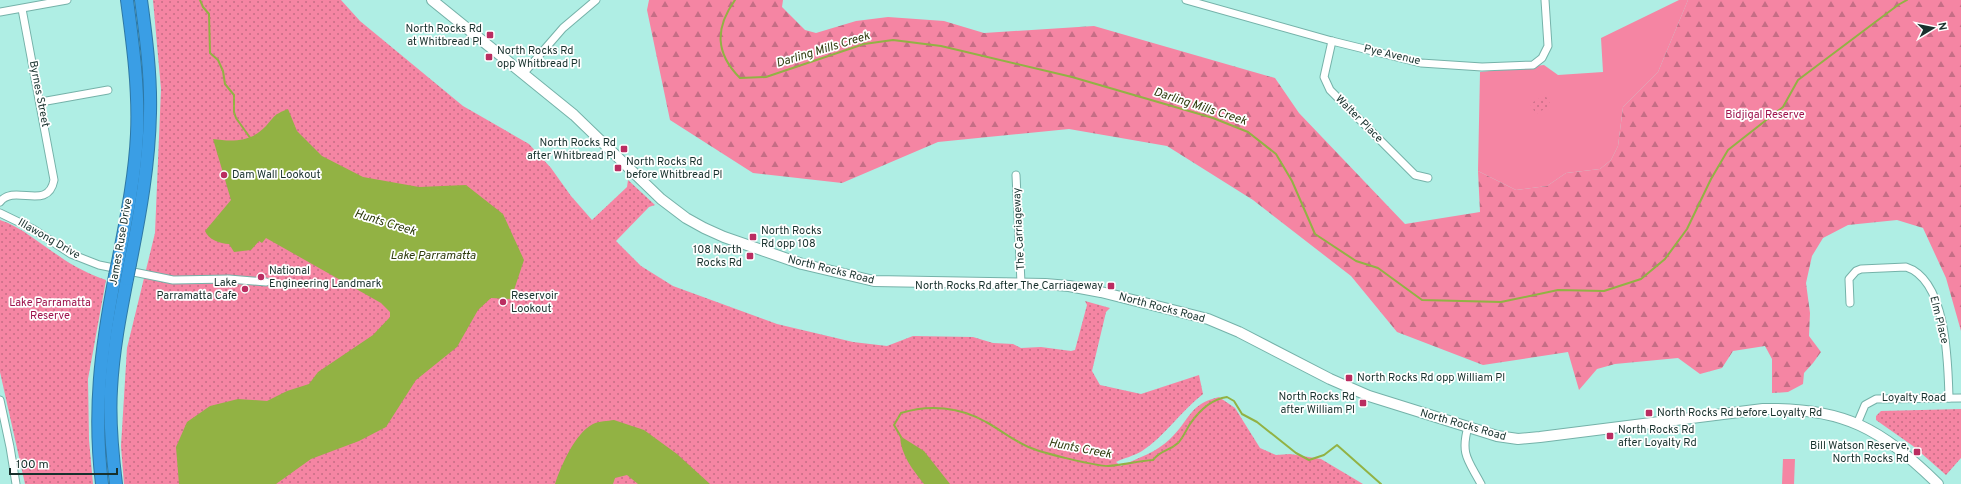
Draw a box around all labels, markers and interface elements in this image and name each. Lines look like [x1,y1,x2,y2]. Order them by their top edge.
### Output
north arrow [1913,8,1953,48]
text: N [1934,21,1949,32]
place label: North Rocks Rd at Whitbread Pl [406,22,482,49]
water label: Darling Mills Creek [774,28,873,72]
marker: North Rocks Rd at Whitbread Pl [485,30,495,40]
street label: Pye Avenue [1362,42,1422,68]
place label: North Rocks Rd opp Whitbread Pl [497,44,581,71]
marker: North Rocks Rd opp Whitbread Pl [484,52,494,62]
street label: Byrnes Street [26,60,52,128]
water label: Darling Mills Creek [1151,84,1250,130]
street label: Walter Place [1332,92,1386,146]
park label: Bidjigal Reserve [1725,108,1805,122]
place label: North Rocks Rd after Whitbread Pl [527,136,616,163]
marker: North Rocks Rd after Whitbread Pl [619,144,629,154]
place label: North Rocks Rd before Whitbread Pl [626,155,723,182]
marker: North Rocks Rd before Whitbread Pl [613,163,623,173]
place label: Dam Wall Lookout [232,168,321,182]
marker: Dam Wall Lookout [219,170,229,180]
street label: The Carriageway [1010,187,1028,271]
street label: James Ruse Drive [106,197,136,287]
water label: Hunts Creek [352,206,419,240]
street label: Illawong Drive [15,216,83,262]
place label: North Rocks Rd opp 108 [761,224,822,251]
marker: North Rocks Rd opp 108 [748,232,758,242]
place label: 108 North Rocks Rd [693,243,742,270]
water label: Lake Parramatta [390,248,477,264]
marker: 108 North Rocks Rd [745,251,755,261]
street label: North Rocks Road [786,252,876,288]
place label: National Engineering Landmark [269,264,382,291]
marker: National Engineering Landmark [256,272,266,282]
place label: Lake Parramatta Cafe [157,276,237,303]
place label: North Rocks Rd after The Carriageway [915,279,1103,293]
marker: North Rocks Rd after The Carriageway [1106,281,1116,291]
marker: Lake Parramatta Cafe [240,284,250,294]
place label: Reservoir Lookout [511,289,559,316]
street label: North Rocks Road [1117,290,1207,326]
street label: Elm Place [1926,295,1952,345]
park label: Lake Parramatta Reserve [9,296,91,323]
marker: Reservoir Lookout [498,297,508,307]
place label: North Rocks Rd opp William Pl [1357,371,1505,385]
marker: North Rocks Rd opp William Pl [1344,373,1354,383]
place label: North Rocks Rd after William Pl [1279,390,1355,417]
street label: Loyalty Road [1882,391,1946,405]
marker: North Rocks Rd after William Pl [1358,398,1368,408]
street label: North Rocks Road [1418,406,1508,444]
place label: North Rocks Rd before Loyalty Rd [1657,406,1822,420]
marker: North Rocks Rd before Loyalty Rd [1644,408,1654,418]
place label: North Rocks Rd after Loyalty Rd [1618,423,1697,450]
marker: North Rocks Rd after Loyalty Rd [1605,431,1615,441]
water label: Hunts Creek [1047,435,1114,463]
place label: Bill Watson Reserve, North Rocks Rd [1810,439,1910,466]
marker: Bill Watson Reserve, North Rocks Rd [1912,447,1922,457]
scale bar [10,450,117,476]
text: 100 m [16,457,49,473]

